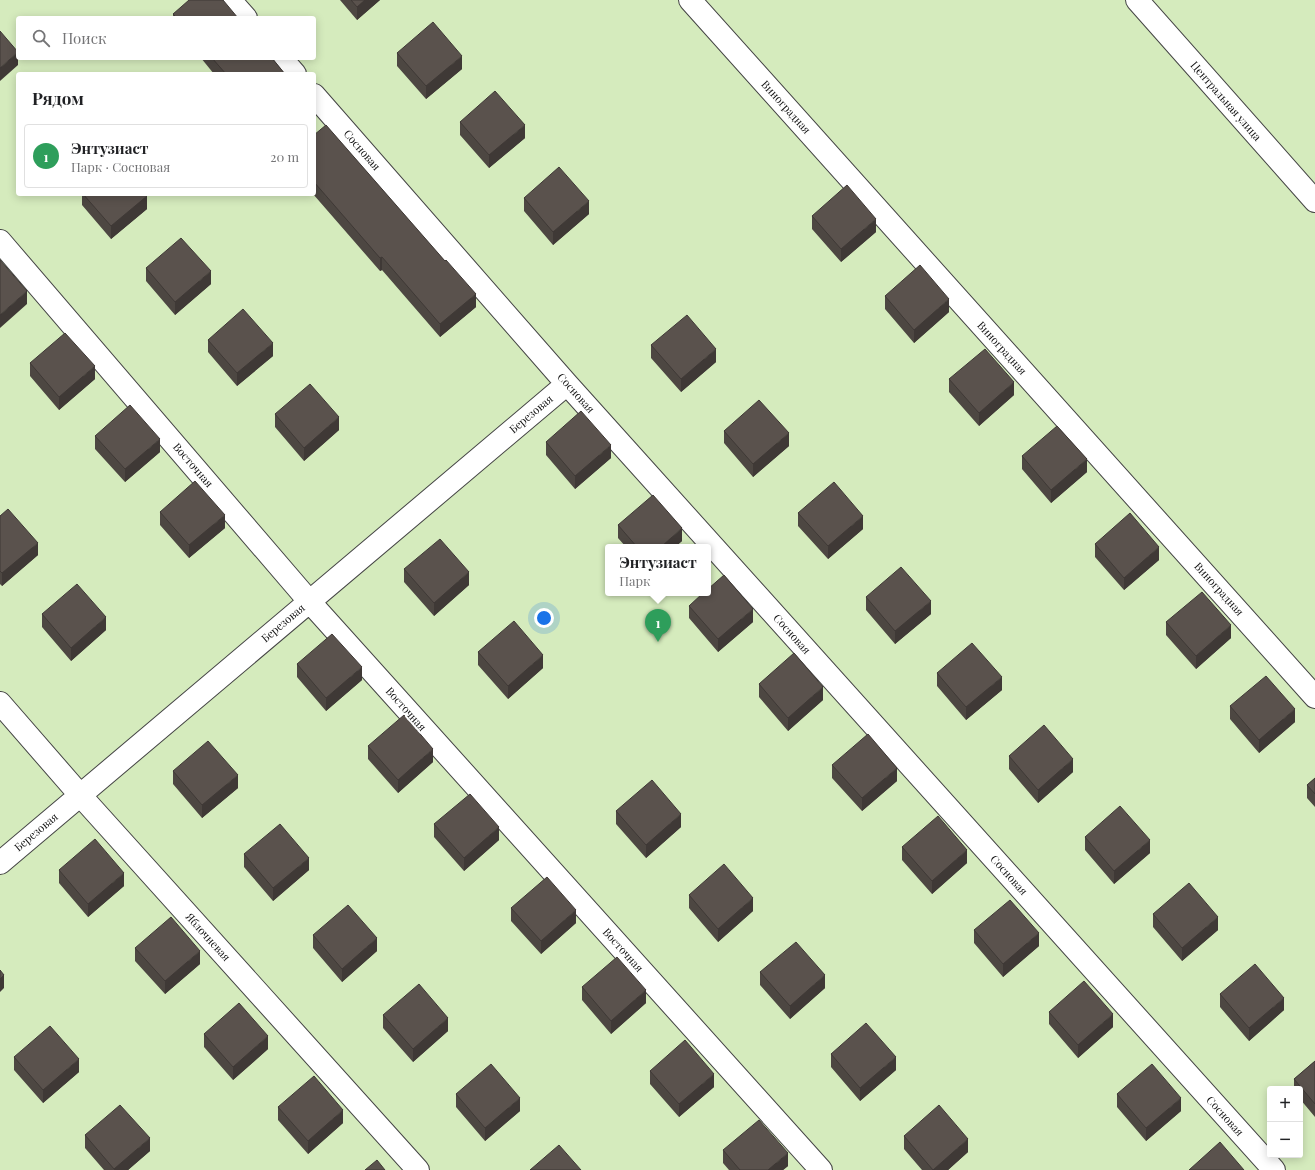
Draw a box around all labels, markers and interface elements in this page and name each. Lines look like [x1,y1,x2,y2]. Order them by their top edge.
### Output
search box [16,16,316,60]
icon: search [30,27,52,49]
text: Поиск [62,28,107,48]
street label: Центральная улица [1188,58,1266,144]
street label: Виноградная [758,77,815,137]
text: Рядом [32,87,84,109]
street label: Сосновая [341,126,384,173]
text: Энтузиаст [71,138,149,158]
text: 1 [44,148,48,165]
text: 20 m [270,148,299,165]
text: Парк · Сосновая [71,158,170,175]
street label: Виноградная [974,318,1031,378]
street label: Сосновая [554,369,598,416]
street label: Березовая [506,391,556,436]
street label: Восточная [170,439,217,490]
popup [605,544,711,596]
text: Энтузиаст [619,552,697,572]
street label: Виноградная [1191,559,1248,619]
text: Парк [619,572,650,589]
street label: Березовая [258,600,308,645]
your location [534,608,554,628]
pin: 1 [645,609,671,642]
street label: Сосновая [770,610,814,657]
street label: Восточная [383,683,430,734]
street label: Березовая [11,809,61,854]
street label: Сосновая [987,851,1031,898]
street label: Яблочневая [182,909,234,964]
street label: Восточная [600,924,647,975]
map controls [1267,1086,1303,1158]
button: + [1267,1086,1303,1122]
street label: Сосновая [1203,1092,1247,1139]
button: − [1267,1122,1303,1158]

